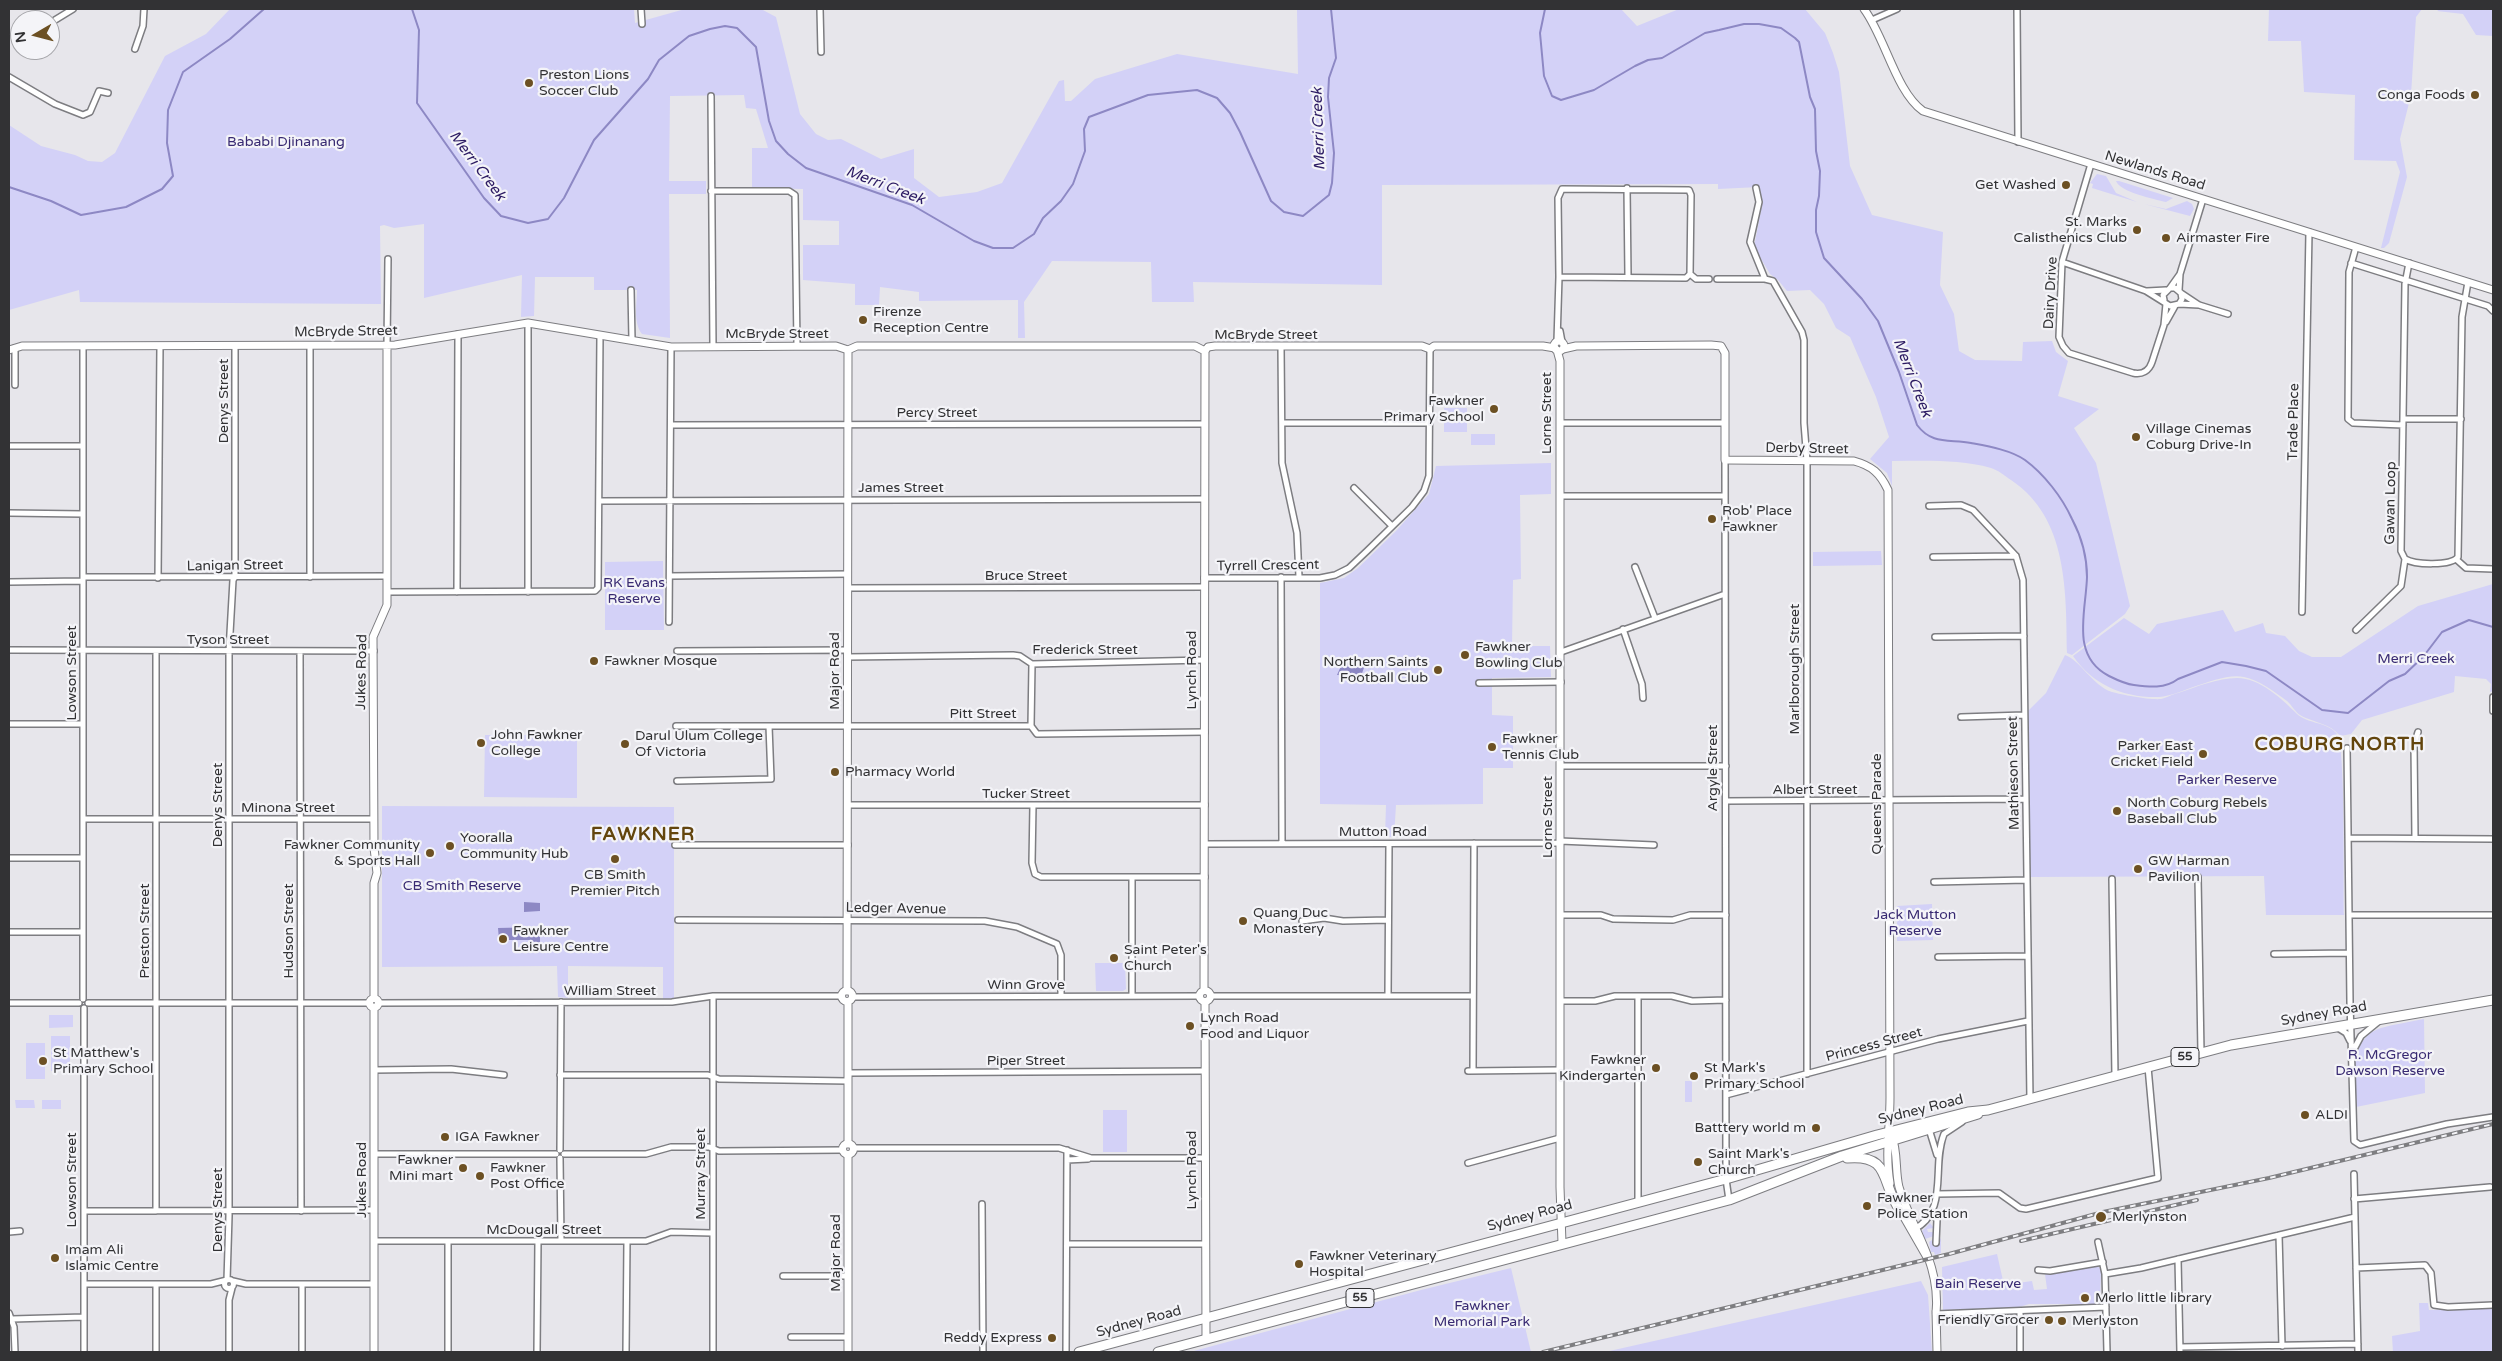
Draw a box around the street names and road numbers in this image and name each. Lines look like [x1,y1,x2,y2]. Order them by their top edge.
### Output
street label: Newlands Road [2103,148,2207,194]
street label: Dairy Drive [2041,256,2061,330]
street label: McBryde Street [294,323,398,341]
street label: McBryde Street [725,326,829,342]
street label: McBryde Street [1214,327,1318,343]
street label: Denys Street [216,359,232,443]
street label: Lorne Street [1539,372,1555,454]
street label: Trade Place [2285,383,2303,461]
street label: Percy Street [897,405,977,421]
street label: Derby Street [1765,440,1849,458]
street label: Gawan Loop [2382,461,2400,545]
street label: James Street [858,480,944,496]
street label: Lanigan Street [186,557,284,575]
street label: Tyrrell Crescent [1217,557,1319,575]
street label: Bruce Street [985,568,1067,584]
street label: Marlborough Street [1787,604,1803,734]
street label: Lowson Street [64,626,80,720]
street label: Lynch Road [1184,631,1200,709]
street label: Tyson Street [187,632,269,648]
street label: Major Road [827,632,843,710]
street label: Jukes Road [353,634,371,710]
street label: Frederick Street [1032,642,1138,658]
street label: Pitt Street [949,706,1017,722]
street label: Mathieson Street [2005,716,2023,830]
street label: Argyle Street [1705,725,1721,811]
street label: Queens Parade [1869,753,1885,855]
street label: Denys Street [210,763,226,847]
street label: Lorne Street [1540,776,1556,858]
street label: Albert Street [1773,782,1857,798]
street label: Tucker Street [982,786,1070,802]
street label: Minona Street [241,800,335,816]
street label: Mutton Road [1339,824,1427,840]
street label: Hudson Street [281,883,297,979]
street label: Preston Street [137,884,153,978]
street label: Ledger Avenue [846,900,946,918]
street label: Winn Grove [987,977,1065,993]
street label: William Street [564,983,656,999]
street label: Sydney Road [2280,998,2368,1030]
street label: Princess Street [1824,1024,1924,1066]
road number: 55 [2171,1048,2199,1066]
street label: Piper Street [987,1053,1065,1069]
street label: Sydney Road [1877,1091,1965,1129]
street label: Murray Street [693,1128,709,1220]
street label: Lynch Road [1184,1131,1200,1209]
street label: Lowson Street [64,1133,80,1227]
street label: Jukes Road [354,1142,370,1218]
street label: Denys Street [210,1168,226,1252]
street label: Sydney Road [1486,1197,1574,1235]
street label: Major Road [828,1214,844,1292]
street label: McDougall Street [486,1222,602,1238]
road number: 55 [1346,1289,1374,1308]
street label: Sydney Road [1095,1303,1183,1341]

